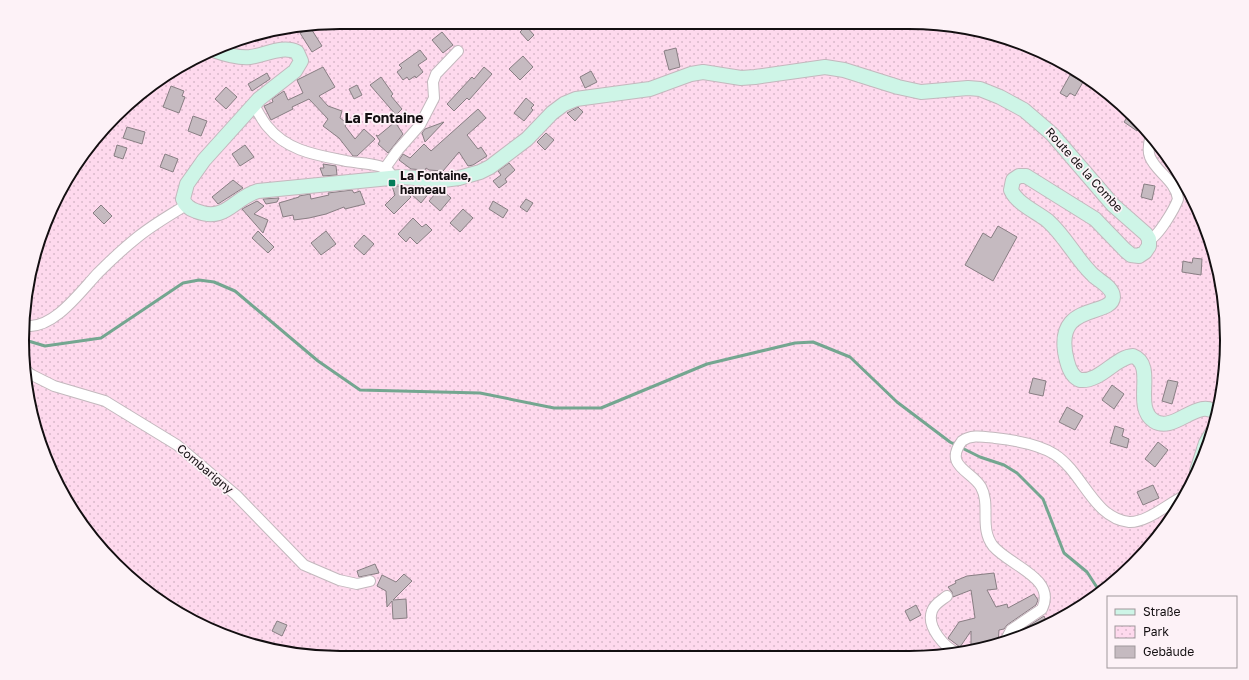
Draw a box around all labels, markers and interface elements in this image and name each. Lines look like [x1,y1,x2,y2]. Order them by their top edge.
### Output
district label: La Fontaine [344,109,424,126]
street label: Route de la Combe [1042,124,1126,215]
place label: La Fontaine, hameau [400,168,471,197]
marker: La Fontaine, hameau [387,178,397,188]
street label: Combarigny [174,441,237,497]
legend [1107,596,1237,668]
text: Straße [1143,604,1181,619]
text: Park [1143,624,1169,639]
text: Gebäude [1143,644,1194,659]

